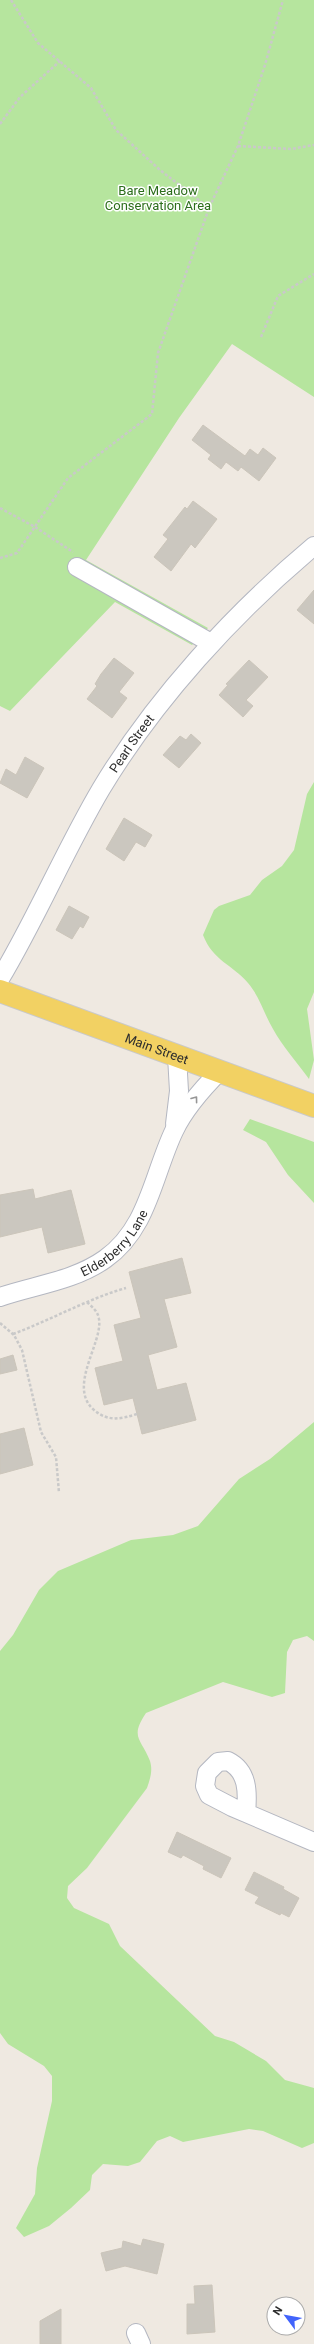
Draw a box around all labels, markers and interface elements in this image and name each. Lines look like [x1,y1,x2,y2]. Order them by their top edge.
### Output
park label: Bare Meadow Conservation Area [105,183,211,213]
street label: Pearl Street [106,711,157,775]
street label: Main Street [123,1030,191,1067]
one-way arrow [190,1097,197,1104]
street label: Elderberry Lane [78,1207,150,1279]
north arrow [266,2296,306,2336]
text: N [270,2304,286,2318]

